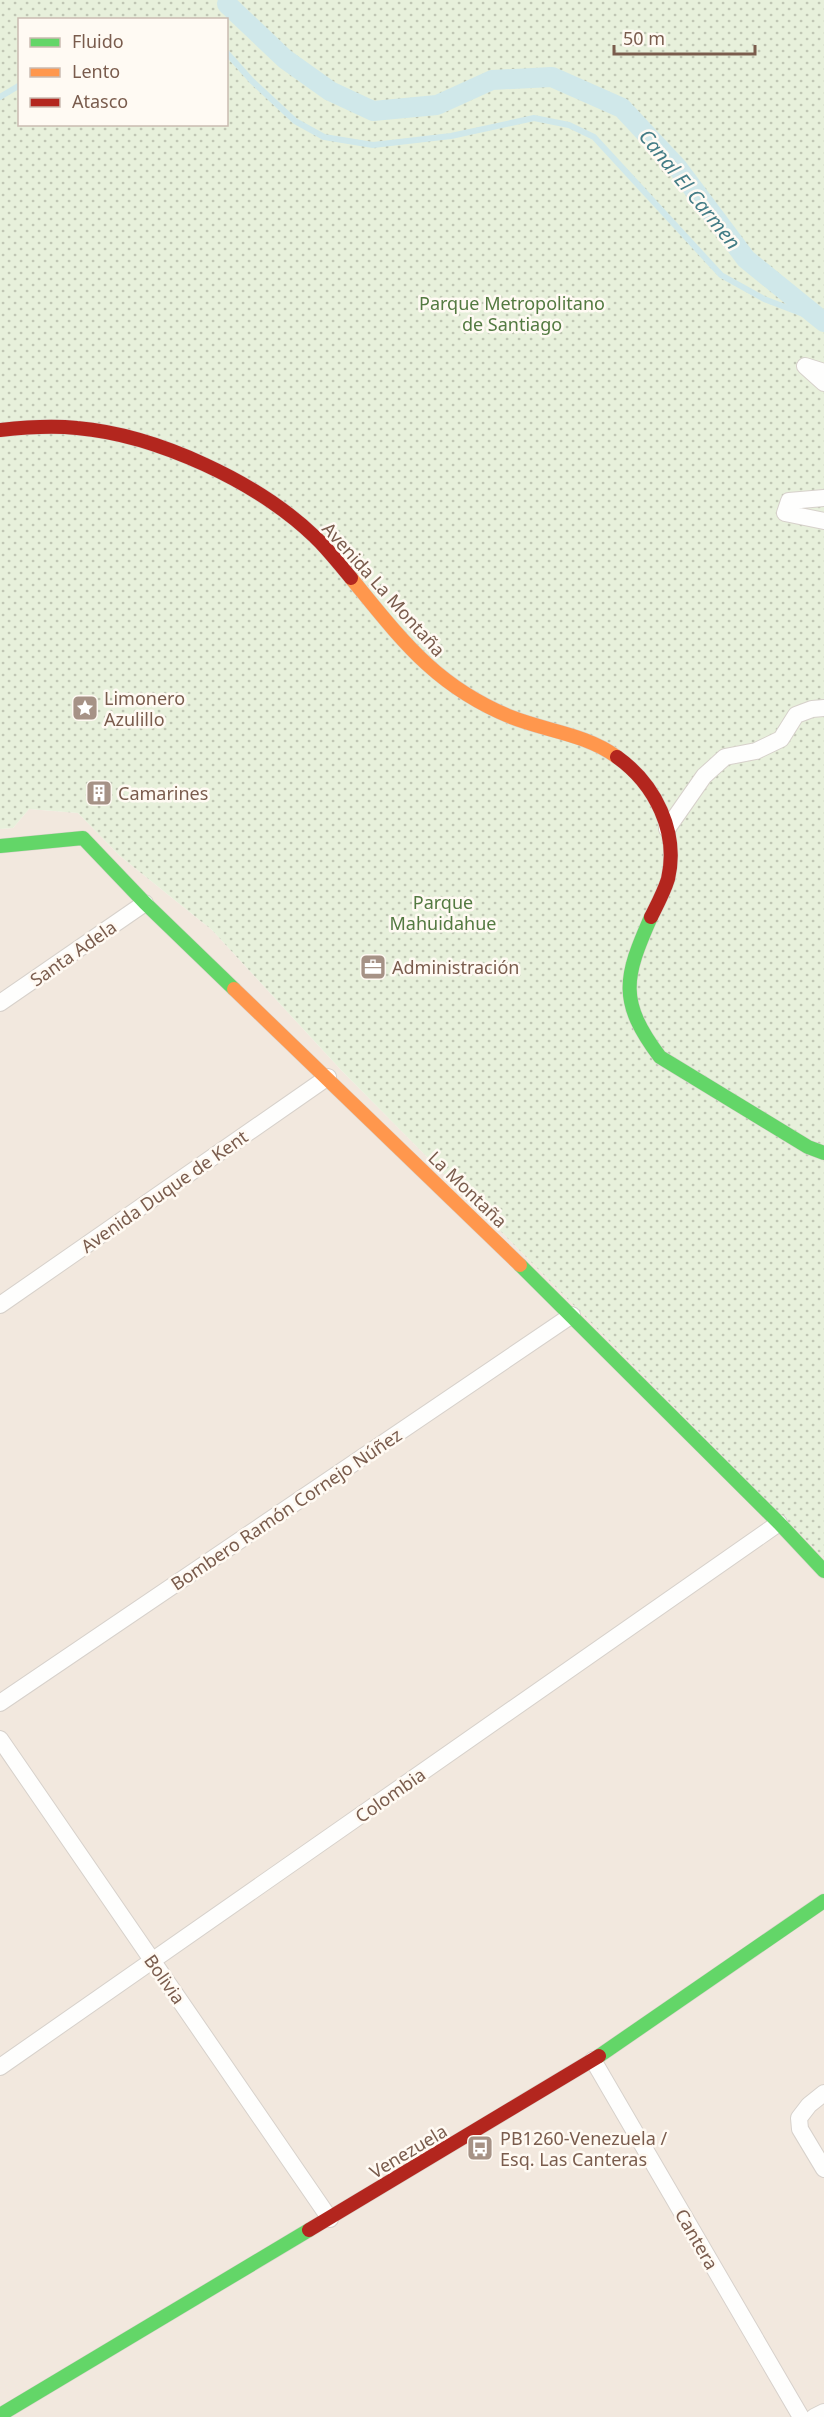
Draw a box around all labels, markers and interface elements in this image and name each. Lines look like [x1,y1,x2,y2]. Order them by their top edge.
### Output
legend [18,18,228,126]
scale bar [614,18,755,56]
text: 50 m [623,26,665,50]
text: Fluido [72,29,124,53]
text: Lento [72,59,120,83]
text: Atasco [72,89,128,113]
water label: Canal El Carmen [633,123,747,255]
park label: Parque Metropolitano de Santiago [419,291,605,336]
street label: Avenida La Montaña [317,517,451,661]
place label: Limonero Azulillo [104,686,185,731]
place icon: Limonero Azulillo [70,693,100,723]
building icon: Camarines [84,778,114,808]
place label: Camarines [118,781,208,805]
park label: Parque Mahuidahue [390,890,496,935]
street label: Santa Adela [25,915,121,991]
office icon: Administración [358,952,388,982]
place label: Administración [392,955,519,979]
street label: Avenida Duque de Kent [76,1124,253,1258]
street label: La Montaña [424,1146,512,1232]
street label: Bombero Ramón Cornejo Núñez [166,1423,406,1595]
street label: Colombia [350,1762,430,1828]
street label: Bolivia [139,1949,191,2009]
street label: Venezuela [365,2119,451,2183]
place label: PB1260-Venezuela / Esq. Las Canteras [500,2126,667,2171]
bus stop icon: PB1260-Venezuela / Esq. Las Canteras [465,2133,495,2163]
street label: Cantera [670,2204,724,2274]

